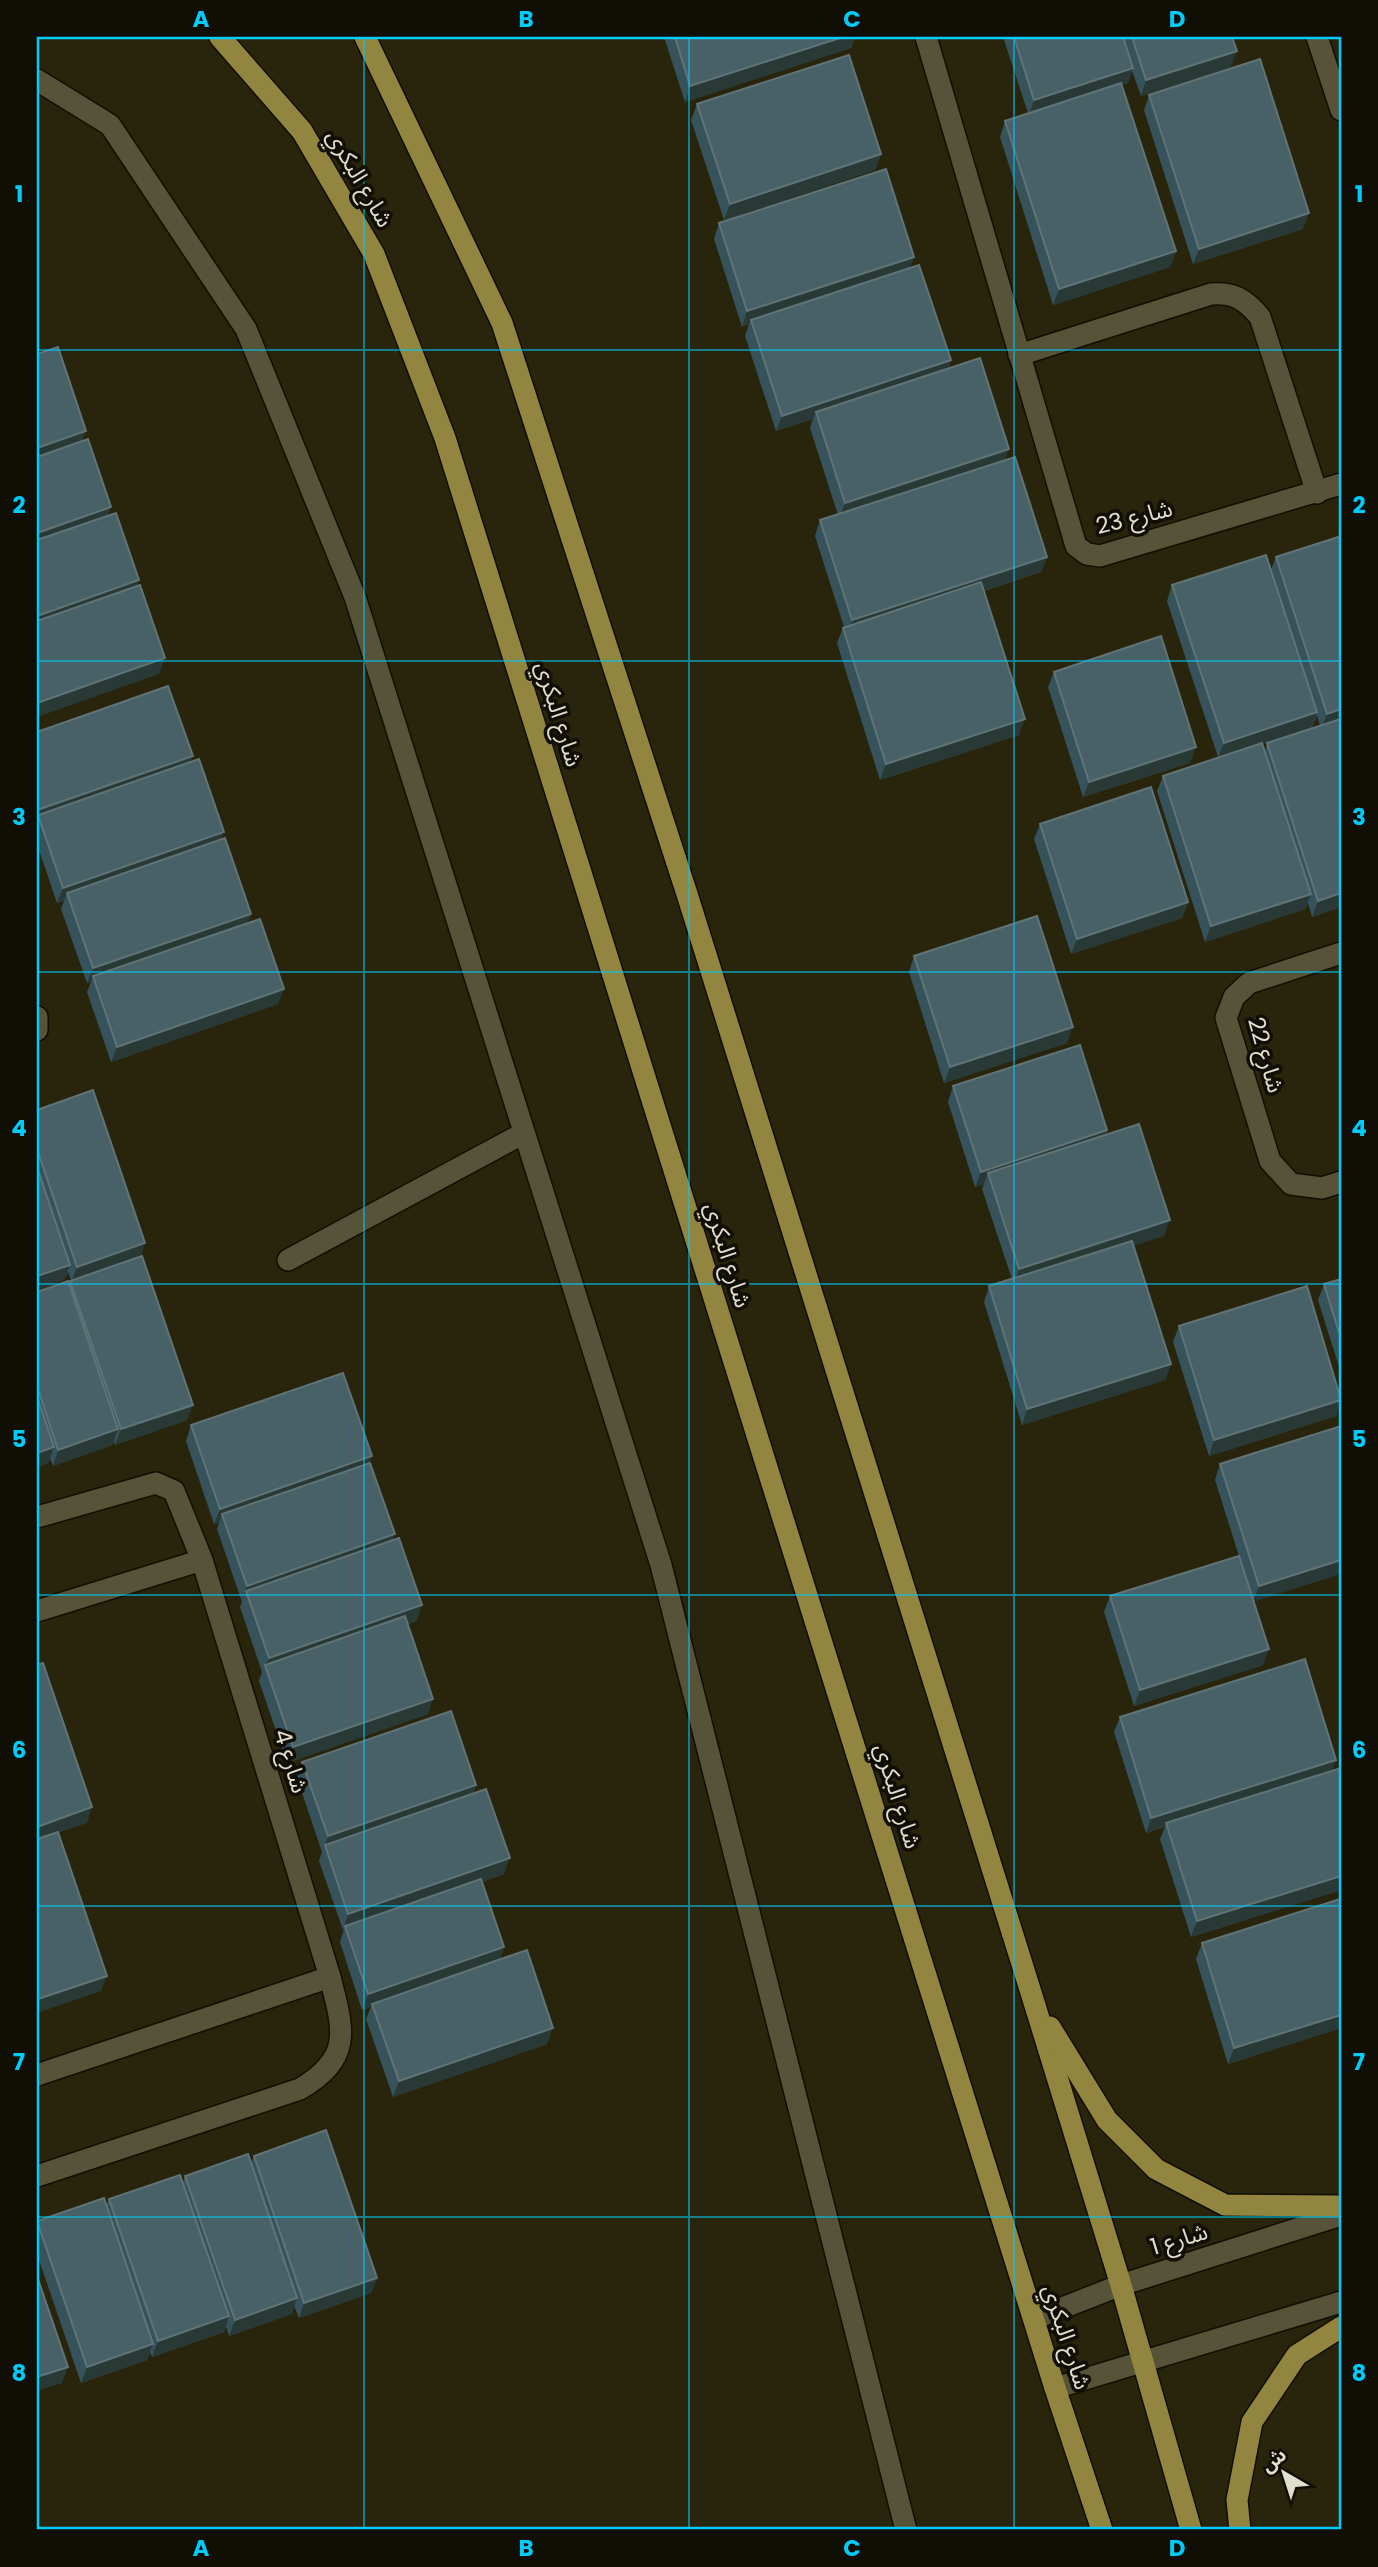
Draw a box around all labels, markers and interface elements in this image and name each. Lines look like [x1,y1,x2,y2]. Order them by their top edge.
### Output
text: A [193,3,210,35]
text: B [518,3,534,35]
text: C [843,3,861,35]
text: D [1169,3,1185,35]
street label: شارع البكري [318,123,401,234]
text: 1 [15,178,23,210]
text: 1 [1355,178,1363,210]
text: 2 [12,489,26,521]
text: 2 [1352,489,1366,521]
street label: شارع 23 [1092,492,1176,543]
street label: شارع البكري [527,657,590,771]
text: 3 [12,801,26,833]
text: 3 [1352,801,1366,833]
street label: شارع 22 [1239,1013,1292,1097]
text: 4 [11,1112,27,1144]
text: 4 [1351,1112,1367,1144]
street label: شارع البكري [696,1198,759,1312]
text: 5 [12,1423,26,1455]
text: 5 [1352,1423,1366,1455]
street label: شارع 4 [265,1725,316,1797]
text: 6 [12,1734,26,1766]
text: 6 [1352,1734,1366,1766]
street label: شارع البكري [866,1739,929,1853]
text: 7 [13,2046,25,2078]
text: 7 [1353,2046,1365,2078]
street label: شارع 1 [1146,2215,1212,2264]
street label: شارع البكري [1034,2280,1099,2394]
text: 8 [12,2357,26,2389]
text: 8 [1352,2357,1366,2389]
north arrow [1248,2438,1318,2508]
text: ش [1255,2441,1292,2479]
text: A [193,2532,210,2564]
text: B [518,2532,534,2564]
text: C [843,2532,861,2564]
text: D [1169,2532,1185,2564]

